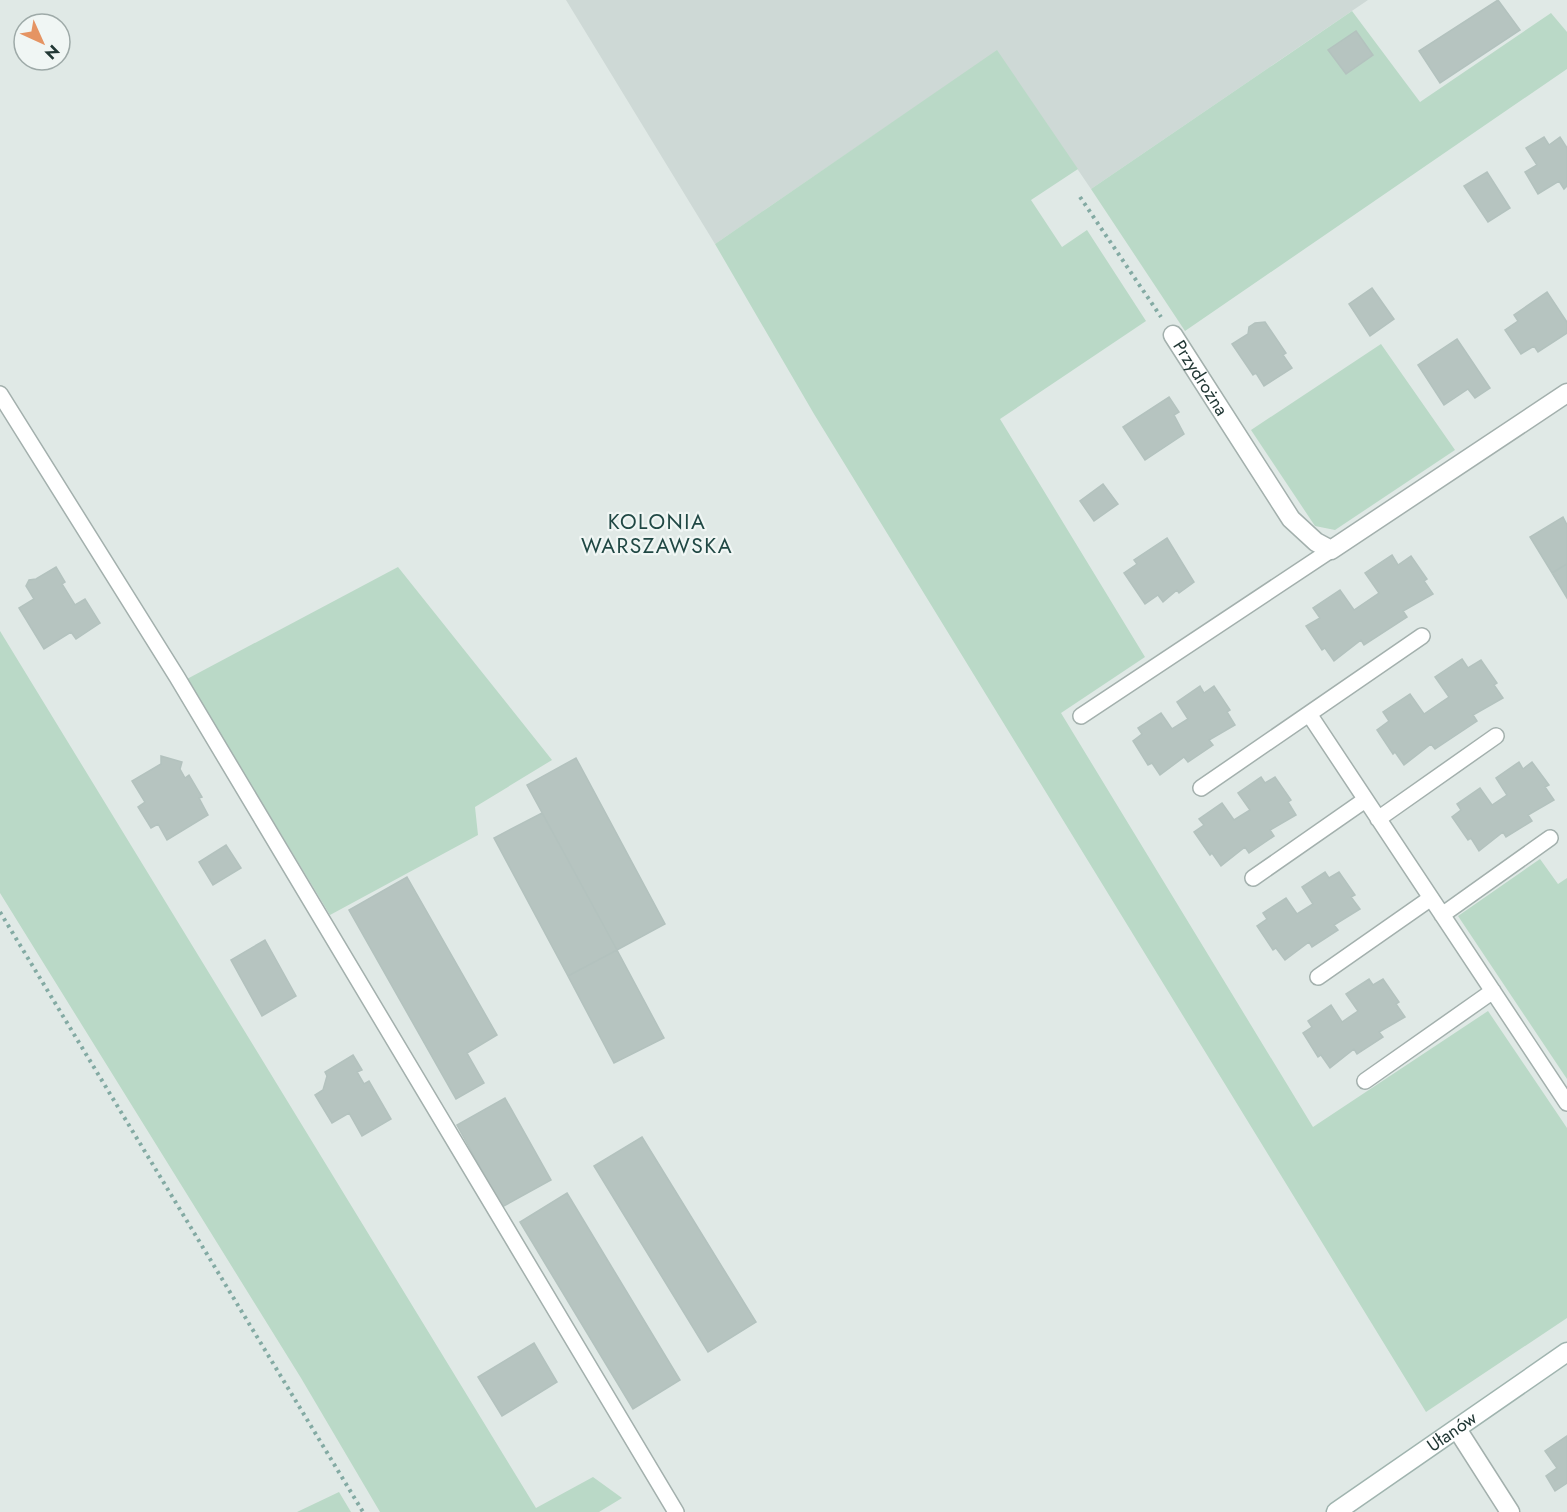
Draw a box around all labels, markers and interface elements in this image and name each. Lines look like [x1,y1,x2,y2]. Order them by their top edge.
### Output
north arrow [12,12,72,72]
text: N [40,40,65,65]
street label: Przydrożna [1167,335,1234,421]
district label: KOLONIA WARSZAWSKA [581,507,733,561]
street label: Ułanów [1422,1405,1483,1458]

